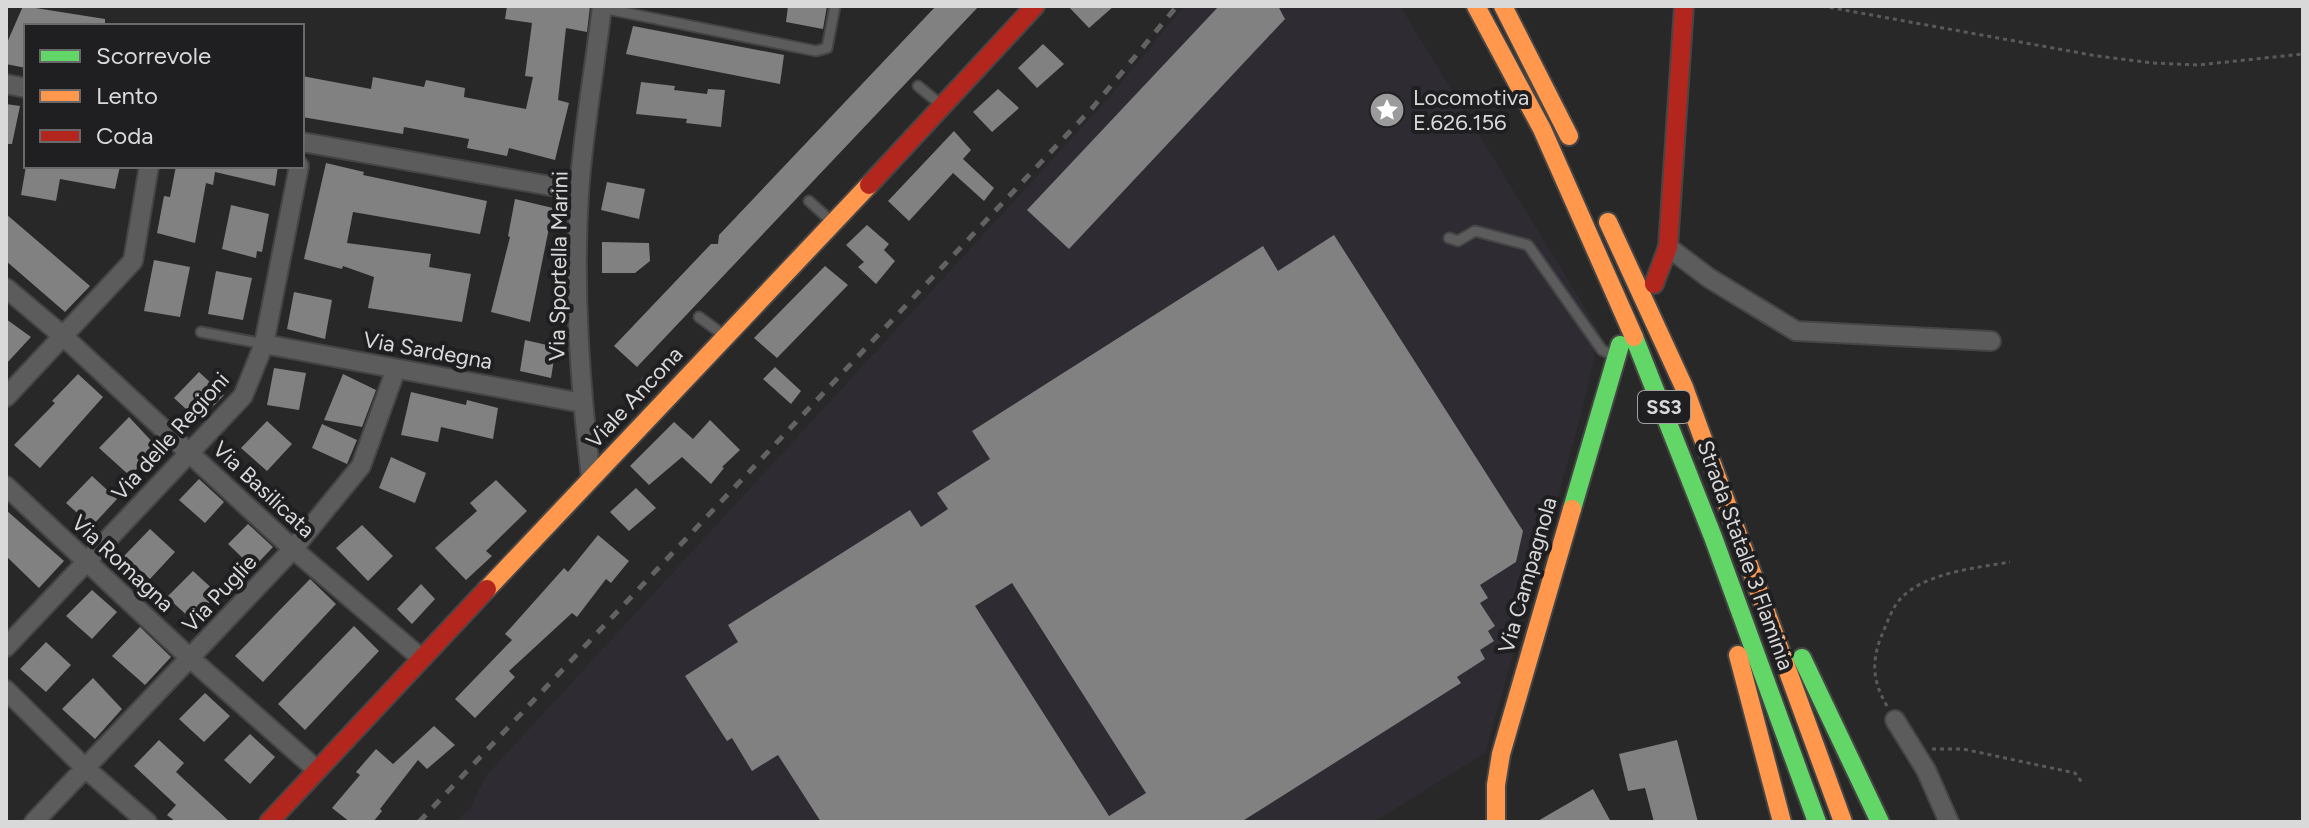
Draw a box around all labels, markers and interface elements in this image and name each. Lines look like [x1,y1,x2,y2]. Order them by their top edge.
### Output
legend [24,24,304,168]
text: Scorrevole [96,41,211,70]
text: Lento [96,81,158,110]
place label: Locomotiva E.626.156 [1413,84,1529,136]
place icon: Locomotiva E.626.156 [1368,91,1406,129]
text: Coda [96,121,154,150]
street label: Via Sportella Marini [543,171,574,361]
street label: Via Sardegna [361,326,495,375]
street label: Viale Ancona [580,341,688,454]
street label: Via delle Regioni [106,367,235,506]
road number: SS3 [1638,391,1690,423]
street label: Via Basilicata [207,435,320,543]
street label: Strada Statale 3 Flaminia [1691,437,1800,674]
street label: Via Campagnola [1492,494,1563,656]
street label: Via Romagna [66,509,179,618]
street label: Via Puglie [176,549,262,638]

